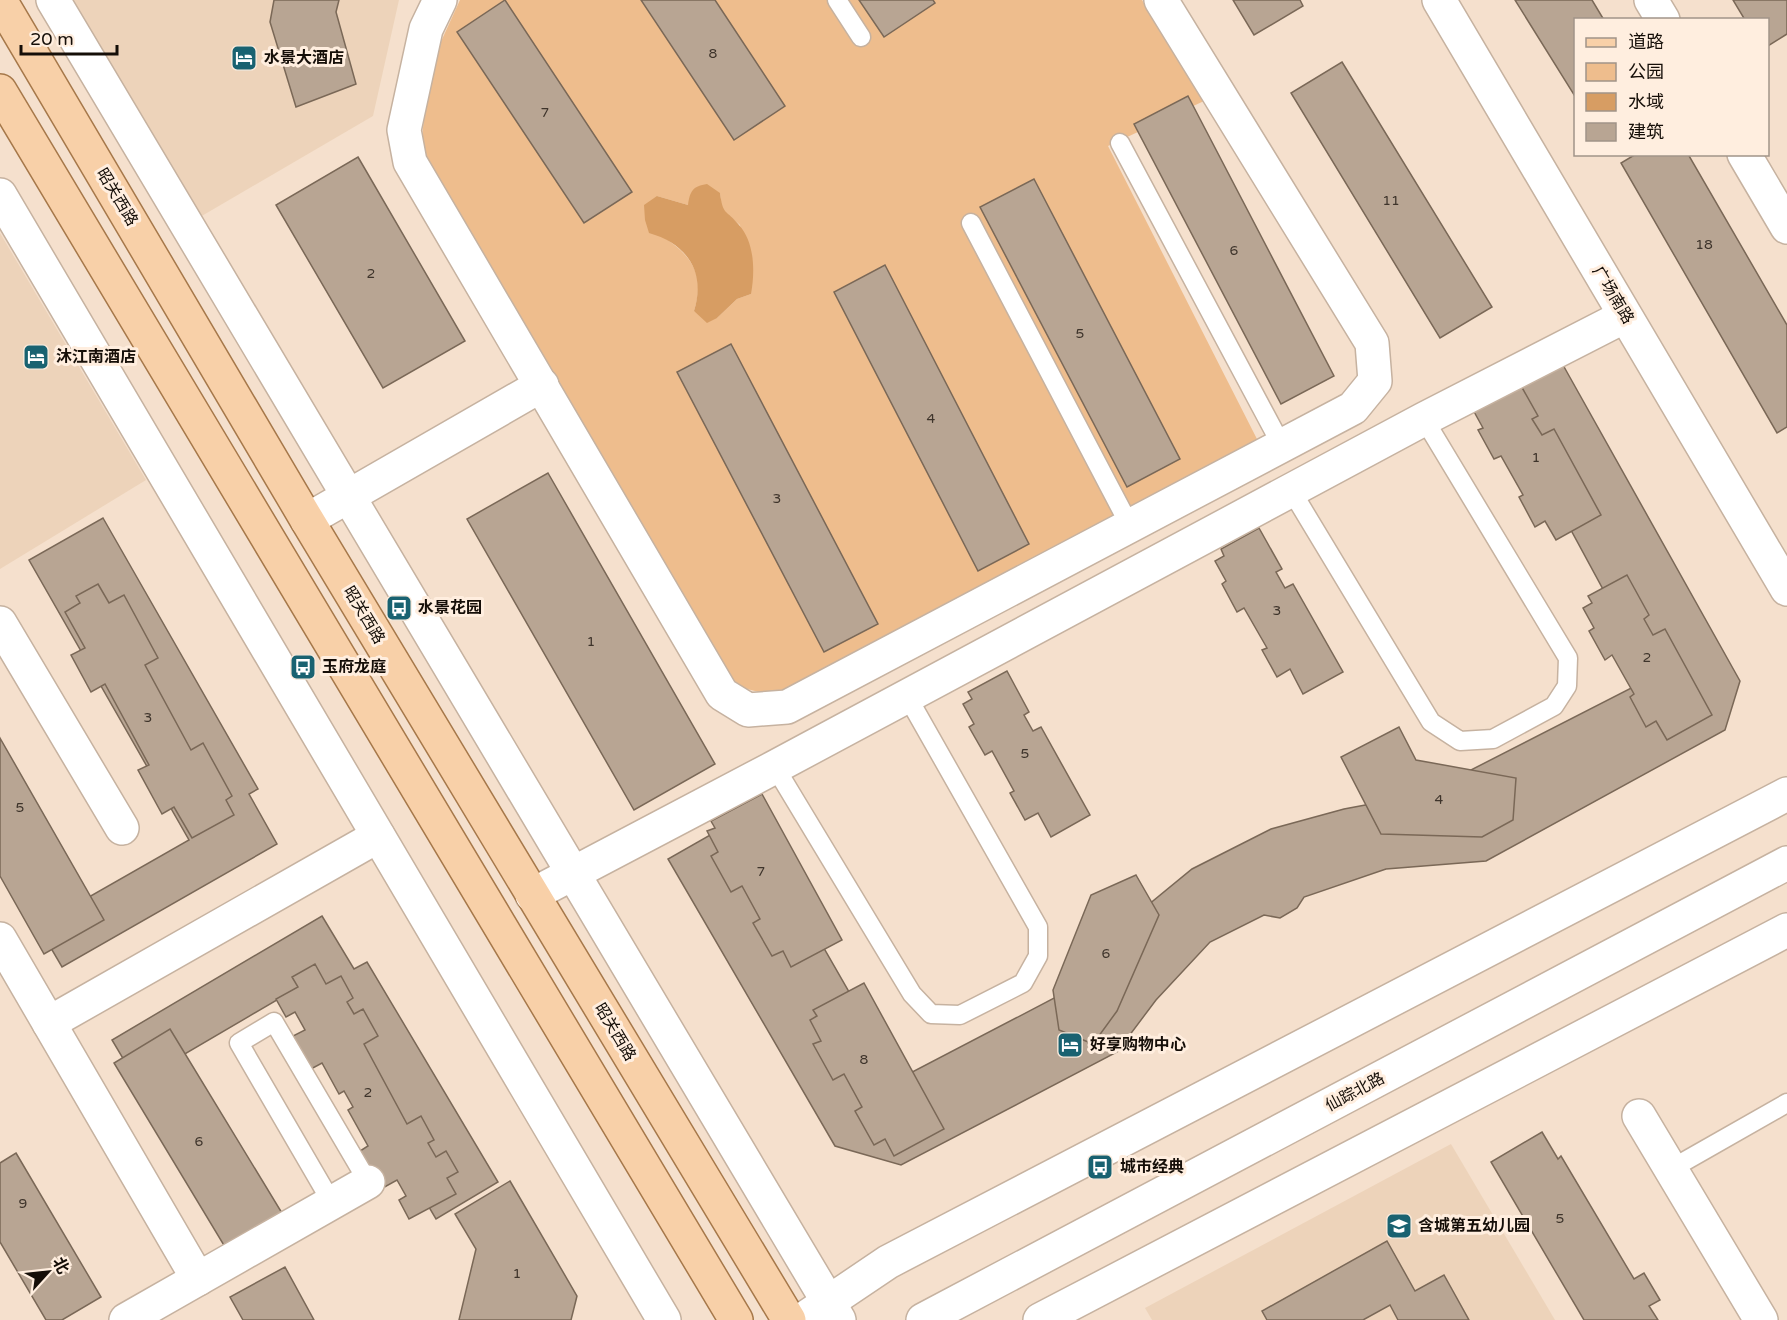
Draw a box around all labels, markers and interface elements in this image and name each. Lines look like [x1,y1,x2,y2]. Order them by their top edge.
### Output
scale bar [21,18,117,56]
legend [1574,18,1769,156]
text: 20 m [30,28,74,50]
text: 道路 [1628,31,1664,53]
hotel icon: 水景大酒店 [229,43,259,73]
house number: 8 [709,45,718,62]
place label: 水景大酒店 [264,48,344,68]
text: 公园 [1628,61,1664,83]
text: 水域 [1628,91,1664,113]
house number: 7 [541,104,549,121]
text: 建筑 [1628,121,1664,143]
street label: 昭关西路 [92,164,142,230]
house number: 11 [1382,192,1400,209]
house number: 18 [1695,236,1713,253]
house number: 6 [1230,242,1239,259]
street label: 广场南路 [1588,262,1638,328]
house number: 2 [367,265,375,282]
house number: 5 [1076,325,1084,342]
hotel icon: 沐江南酒店 [21,342,51,372]
place label: 沐江南酒店 [56,347,136,367]
house number: 4 [927,410,936,427]
house number: 1 [1532,449,1540,466]
house number: 3 [773,490,781,507]
street label: 昭关西路 [339,582,389,648]
bus stop icon: 水景花园 [384,593,414,623]
place label: 水景花园 [418,598,482,618]
house number: 3 [1273,602,1281,619]
house number: 1 [587,633,595,650]
house number: 2 [1643,649,1651,666]
bus stop icon: 玉府龙庭 [288,652,318,682]
place label: 玉府龙庭 [322,657,386,677]
house number: 3 [144,709,152,726]
house number: 5 [1021,745,1029,762]
house number: 4 [1435,791,1444,808]
house number: 5 [16,799,24,816]
house number: 7 [757,863,765,880]
house number: 6 [1102,945,1111,962]
street label: 昭关西路 [590,999,640,1065]
hotel icon: 好享购物中心 [1055,1030,1085,1060]
place label: 好享购物中心 [1090,1035,1186,1055]
house number: 8 [860,1051,869,1068]
street label: 仙踪北路 [1322,1068,1388,1116]
house number: 2 [364,1084,372,1101]
house number: 6 [195,1133,204,1150]
bus stop icon: 城市经典 [1085,1152,1115,1182]
place label: 城市经典 [1120,1157,1184,1177]
house number: 9 [19,1195,27,1212]
house number: 5 [1556,1210,1564,1227]
school or university icon: 含城第五幼儿园 [1384,1211,1414,1241]
place label: 含城第五幼儿园 [1418,1216,1530,1236]
north arrow [18,1242,78,1302]
text: 北 [48,1254,73,1277]
house number: 1 [513,1265,521,1282]

